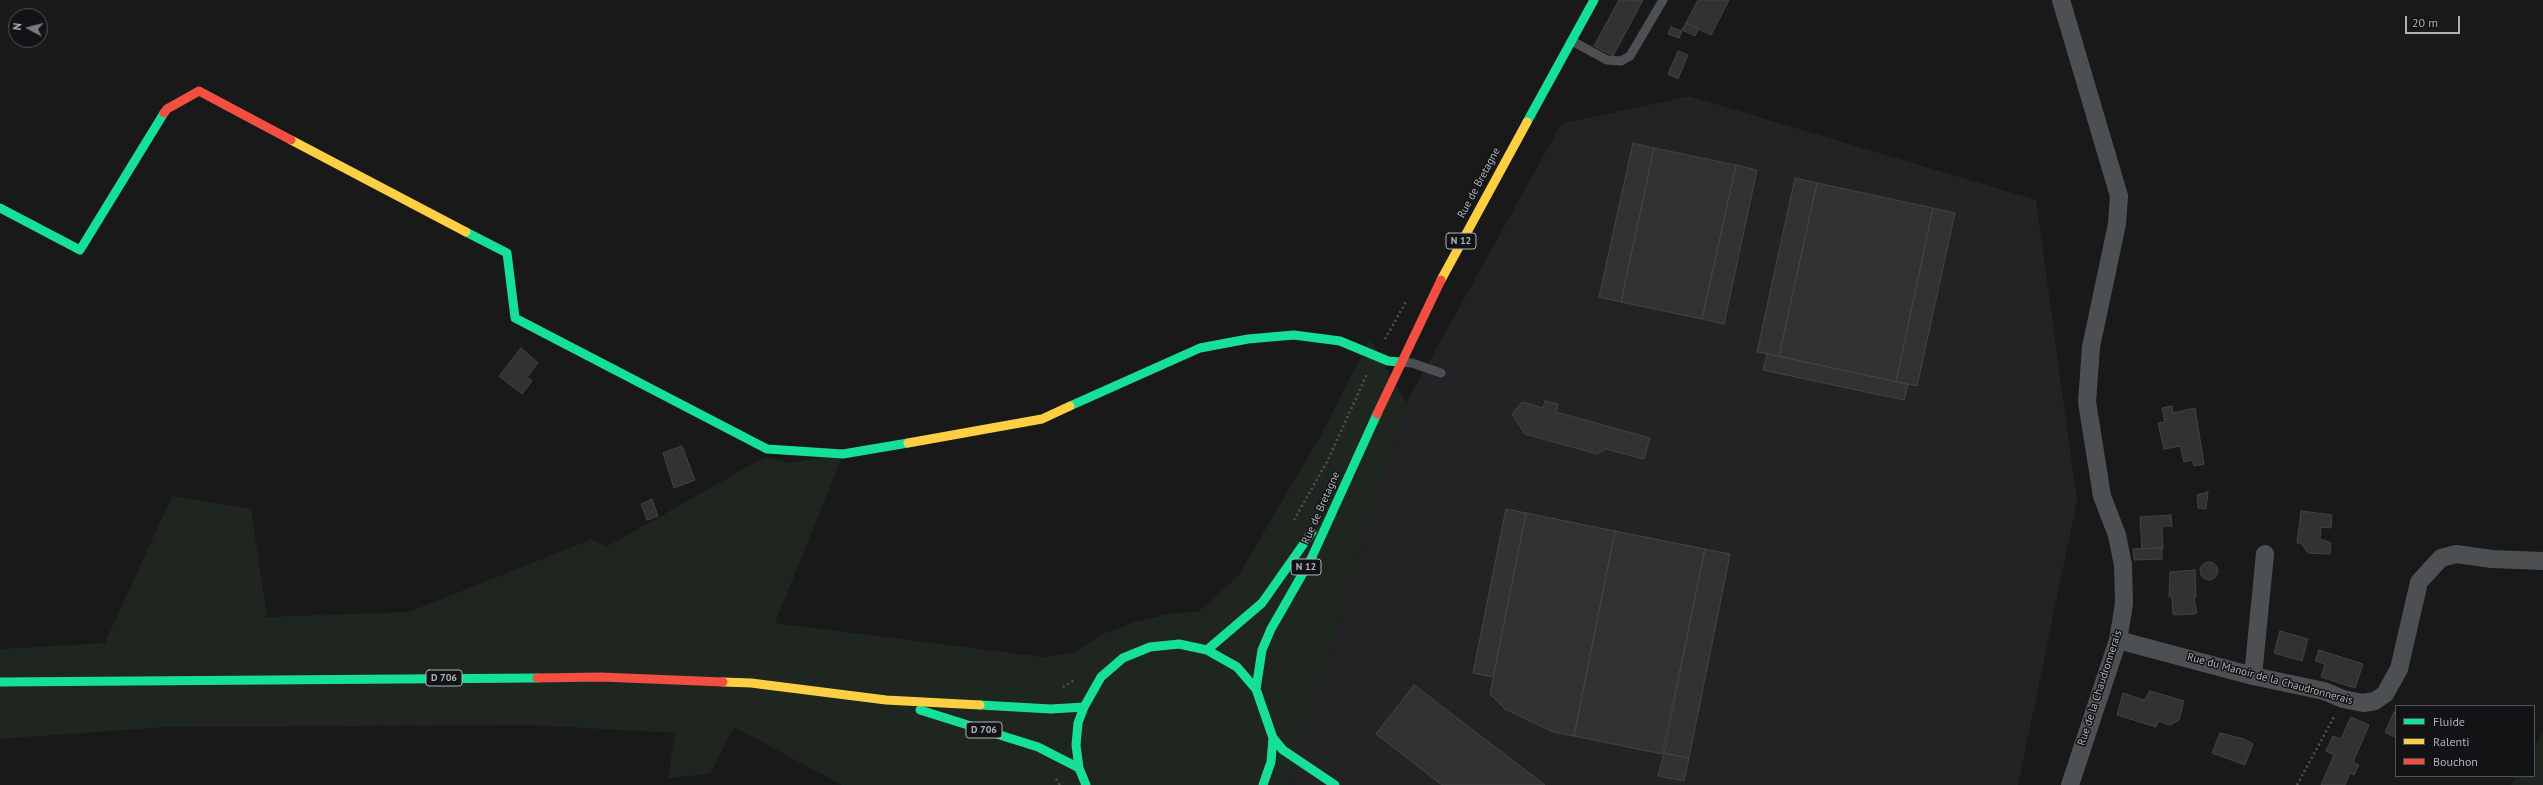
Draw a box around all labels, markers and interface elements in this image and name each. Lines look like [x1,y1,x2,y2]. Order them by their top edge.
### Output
north arrow [8,8,48,48]
scale bar [2407,8,2462,34]
text: 20 m [2412,15,2438,30]
text: N [10,22,24,31]
street label: Rue de Bretagne [1455,146,1503,220]
road number: N 12 [1446,233,1476,249]
street label: Rue de Bretagne [1299,470,1343,546]
road number: N 12 [1291,559,1321,575]
street label: Rue de la Chaudronnerais [2075,629,2125,747]
street label: Rue du Manoir de la Chaudronnerais [2186,650,2354,708]
road number: D 706 [426,670,462,686]
legend [2395,705,2535,777]
text: Fluide [2433,714,2465,729]
road number: D 706 [966,722,1002,738]
text: Ralenti [2433,734,2469,749]
text: Bouchon [2433,754,2478,769]

